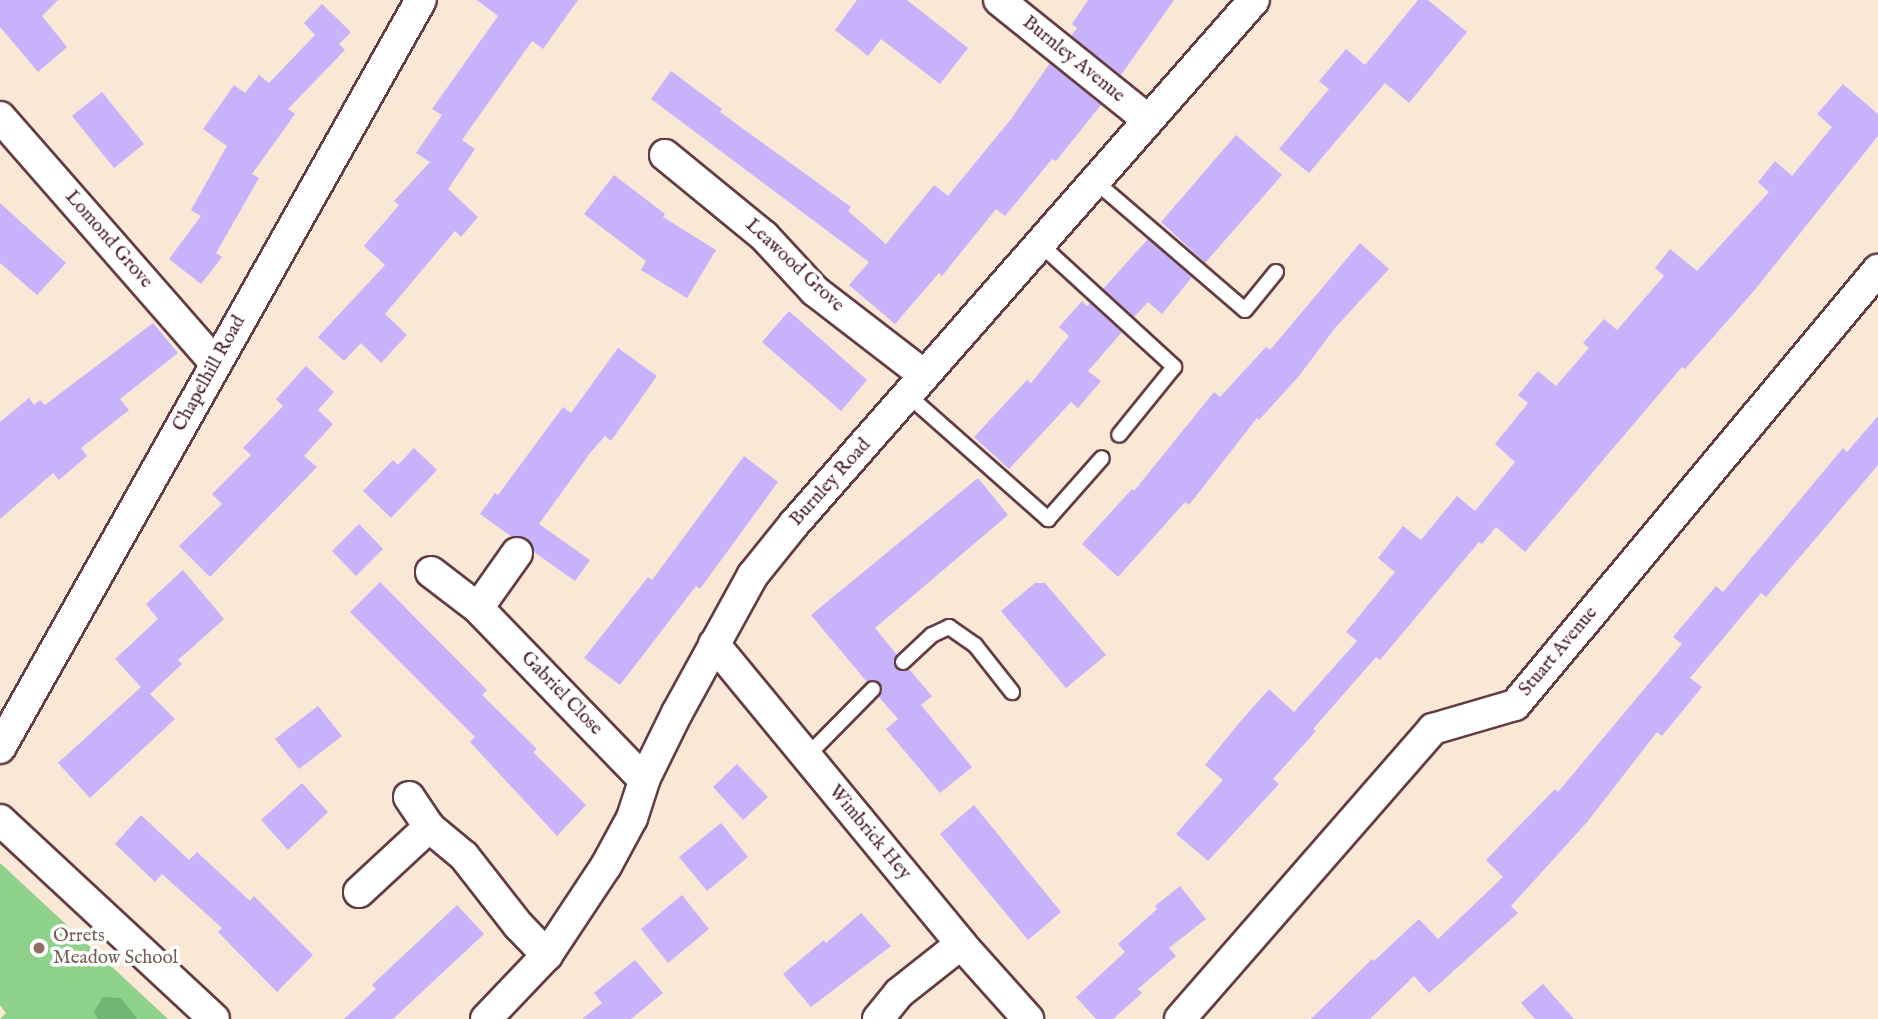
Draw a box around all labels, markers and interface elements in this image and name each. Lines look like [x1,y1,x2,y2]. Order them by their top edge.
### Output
street label: Burnley Avenue [1017,12,1129,108]
street label: Lomond Grove [59,186,157,294]
street label: Leawood Grove [740,214,848,318]
street label: Chapelhill Road [169,312,251,436]
street label: Burnley Road [786,435,876,531]
street label: Stuart Avenue [1515,603,1603,701]
street label: Gabriel Close [515,647,607,741]
street label: Wimbrick Hey [823,781,915,885]
place label: Orrets Meadow School [53,926,178,970]
marker: Orrets Meadow School [31,940,47,956]

